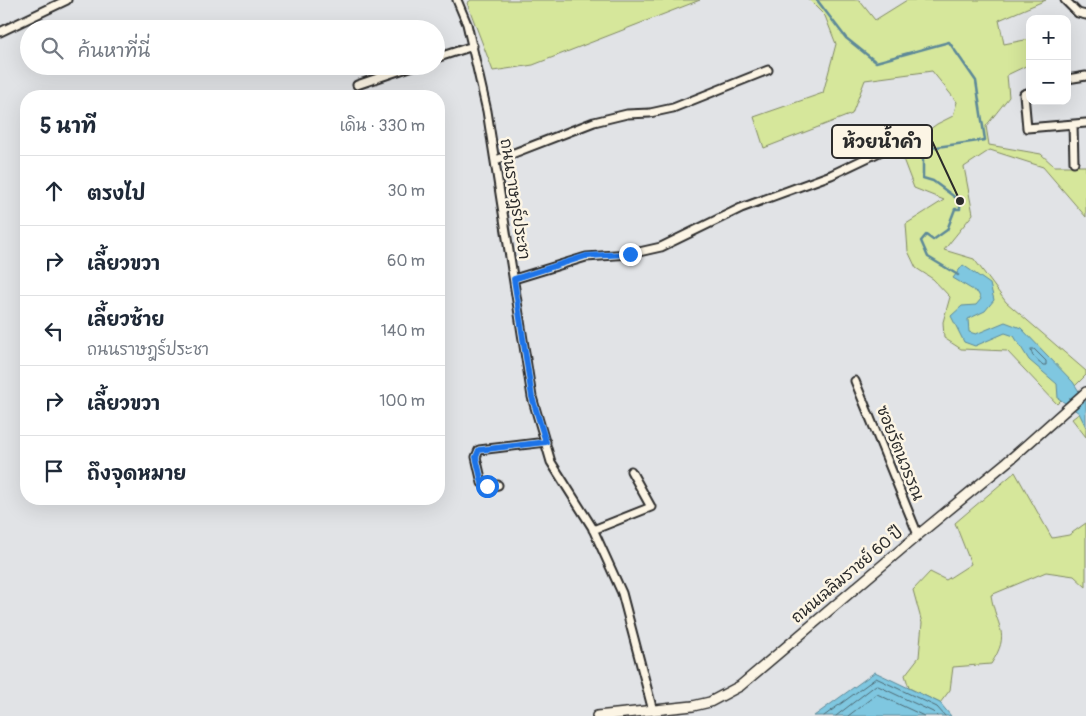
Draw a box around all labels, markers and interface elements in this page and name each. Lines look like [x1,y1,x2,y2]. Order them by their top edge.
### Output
map controls [1026,15,1071,105]
button: + [1026,15,1071,60]
search box [20,20,445,75]
icon: search [38,34,66,62]
text: ค้นหาที่นี่ [78,39,150,63]
button: − [1026,60,1071,105]
text: 5 นาที [40,113,96,140]
text: เดิน · 330 m [340,116,425,136]
text: ห้วยน้ำคำ [842,124,922,154]
callout: ห้วยน้ำคำ [832,125,932,158]
street label: ถนนราษฎร์ประชา [495,137,536,261]
icon: ahead [40,177,68,205]
text: 30 m [387,181,425,201]
text: ตรงไป [87,182,145,206]
route end [619,243,642,266]
icon: right [40,247,68,275]
text: 60 m [387,251,425,271]
text: เลี้ยวขวา [87,252,160,276]
text: เลี้ยวซ้าย [87,308,164,332]
icon: left [40,317,68,345]
text: 140 m [381,321,425,341]
text: ถนนราษฎร์ประชา [87,340,209,360]
icon: right [40,387,68,415]
text: 100 m [379,391,425,411]
text: เลี้ยวขวา [87,392,160,416]
street label: ซอยรัตนวรรณ [872,402,929,503]
icon: arrive [40,457,68,485]
text: ถึงจุดหมาย [87,462,186,486]
route start [476,475,499,498]
street label: ถนนเฉลิมราชย์ 60 ปี [786,521,907,628]

